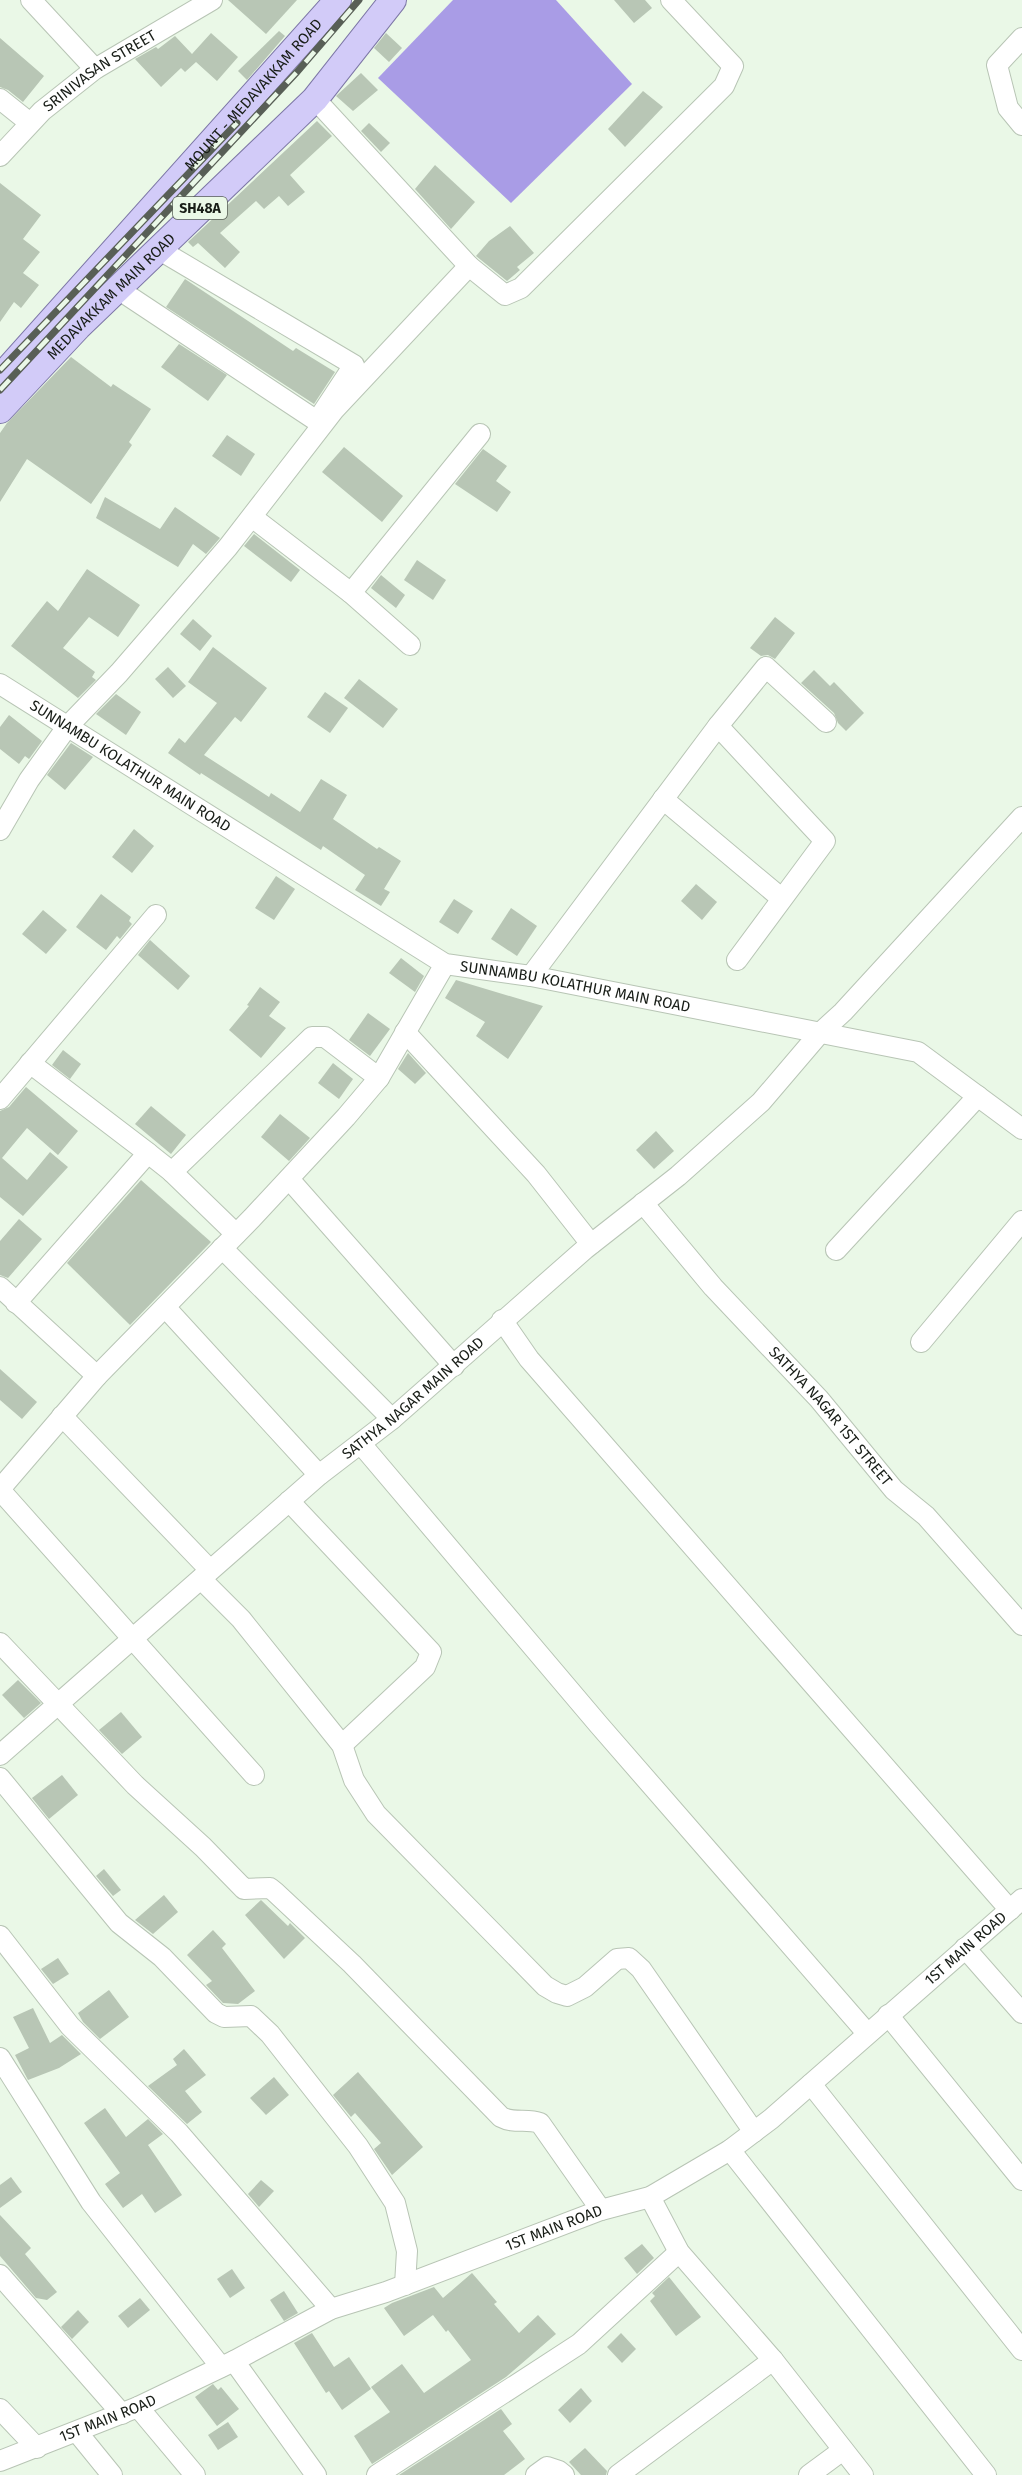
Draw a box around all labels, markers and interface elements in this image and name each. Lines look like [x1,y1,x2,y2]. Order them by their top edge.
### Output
street label: MOUNT - MEDAVAKKAM ROAD [181,15,326,174]
street label: SRINIVASAN STREET [40,26,159,115]
road number: SH48A [173,197,227,219]
street label: MEDAVAKKAM MAIN ROAD [43,229,179,363]
street label: SUNNAMBU KOLATHUR MAIN ROAD [27,696,234,836]
street label: SUNNAMBU KOLATHUR MAIN ROAD [459,957,692,1016]
street label: SATHYA NAGAR MAIN ROAD [338,1333,488,1463]
street label: SATHYA NAGAR 1ST STREET [765,1343,896,1490]
street label: 1ST MAIN ROAD [921,1908,1010,1989]
street label: 1ST MAIN ROAD [503,2201,605,2255]
street label: 1ST MAIN ROAD [57,2391,159,2446]

